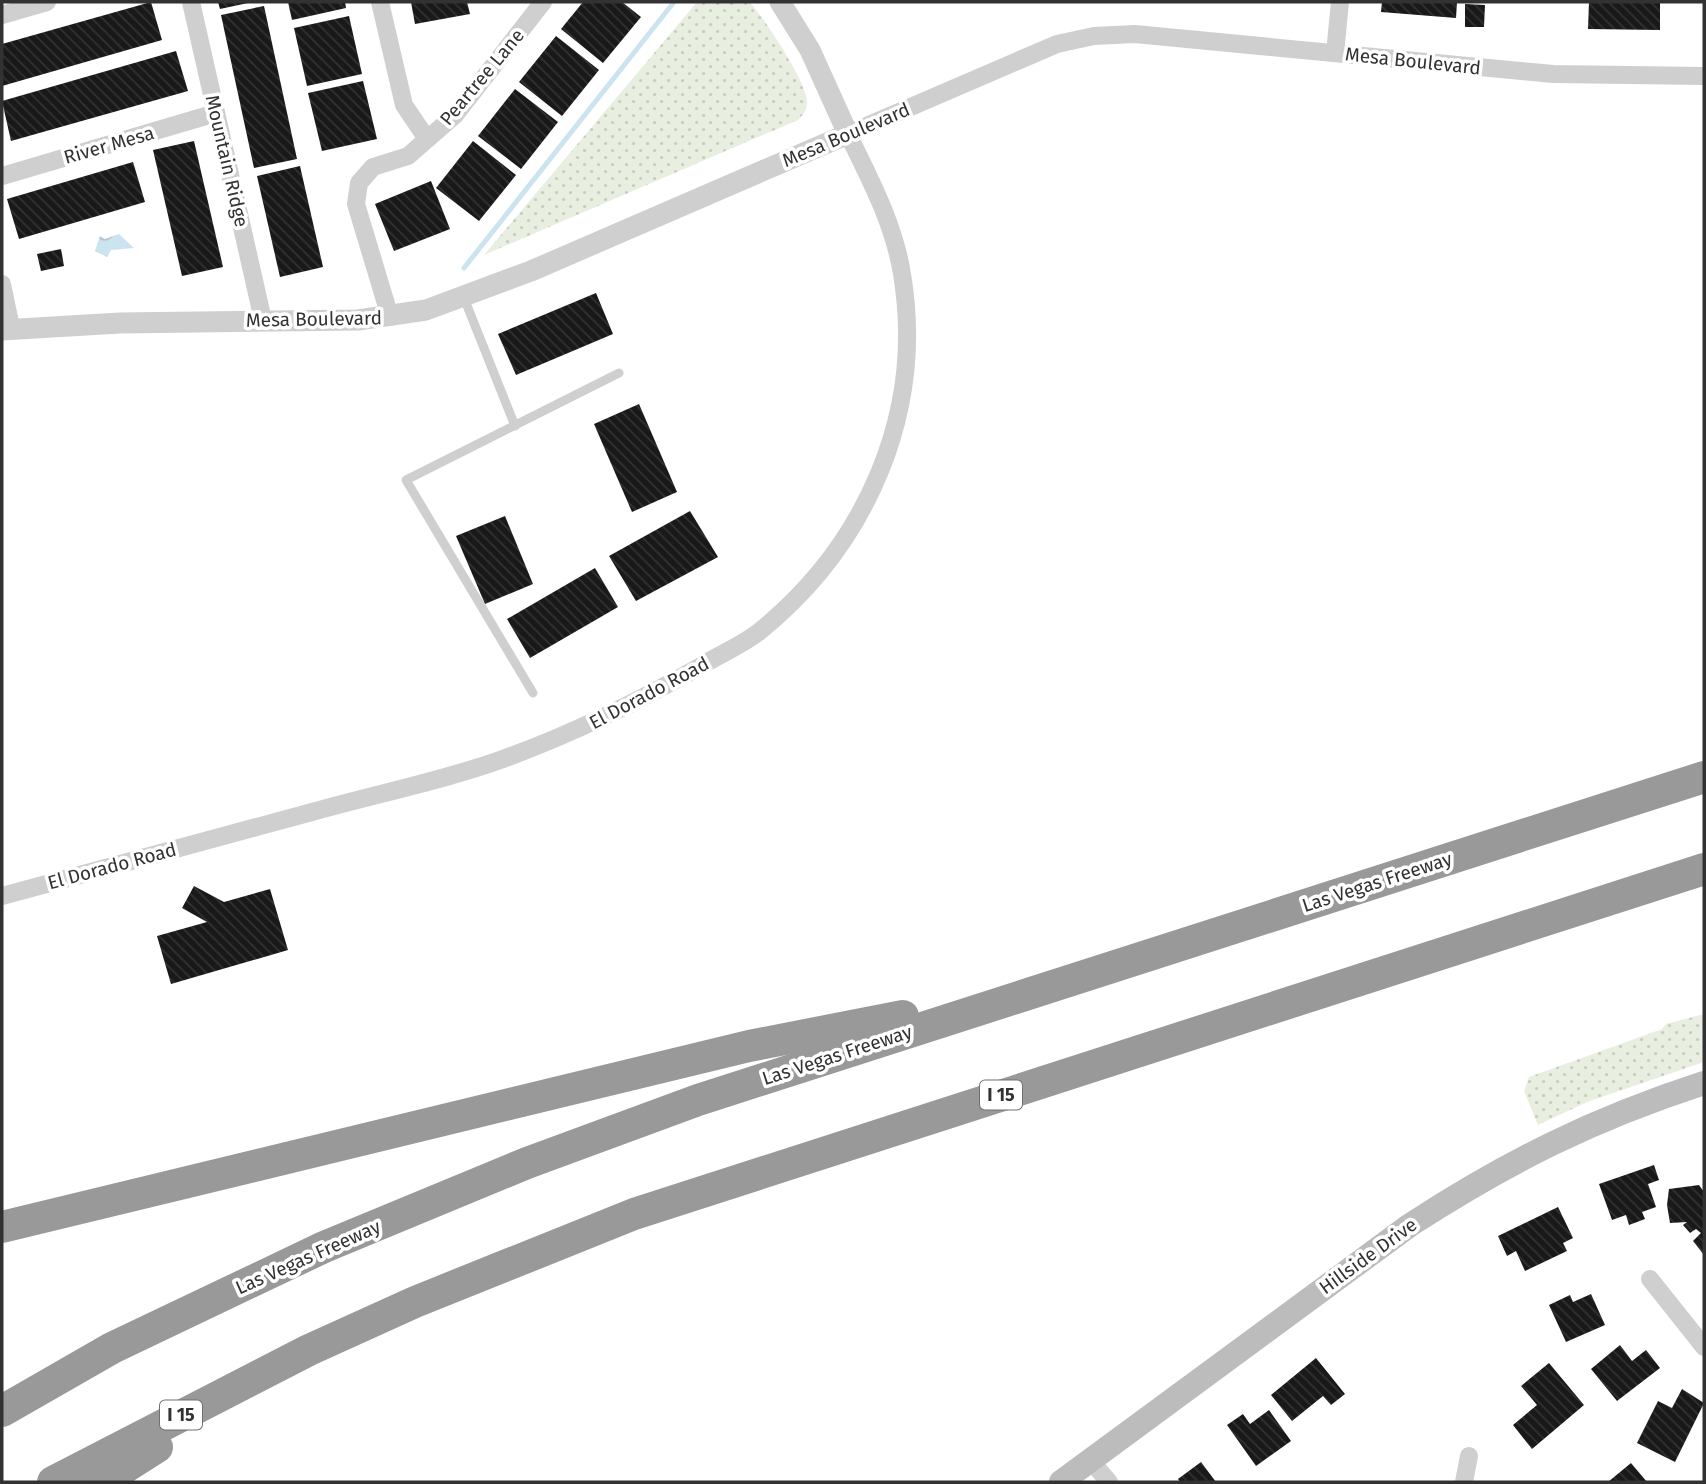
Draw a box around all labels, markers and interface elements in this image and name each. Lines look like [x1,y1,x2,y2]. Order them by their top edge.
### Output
street label: Peartree Lane [435,24,529,130]
street label: Mesa Boulevard [1344,42,1482,80]
street label: Mountain Ridge [201,93,253,229]
street label: Mesa Boulevard [779,98,913,172]
street label: River Mesa [61,121,157,169]
street label: Mesa Boulevard [246,306,382,332]
street label: El Dorado Road [585,652,713,734]
street label: El Dorado Road [45,838,179,894]
street label: Las Vegas Freeway [1299,847,1455,917]
street label: Las Vegas Freeway [759,1020,915,1090]
road number: I 15 [980,1080,1022,1110]
street label: Hillside Drive [1315,1213,1421,1299]
street label: Las Vegas Freeway [232,1214,385,1299]
road number: I 15 [160,1400,202,1430]

